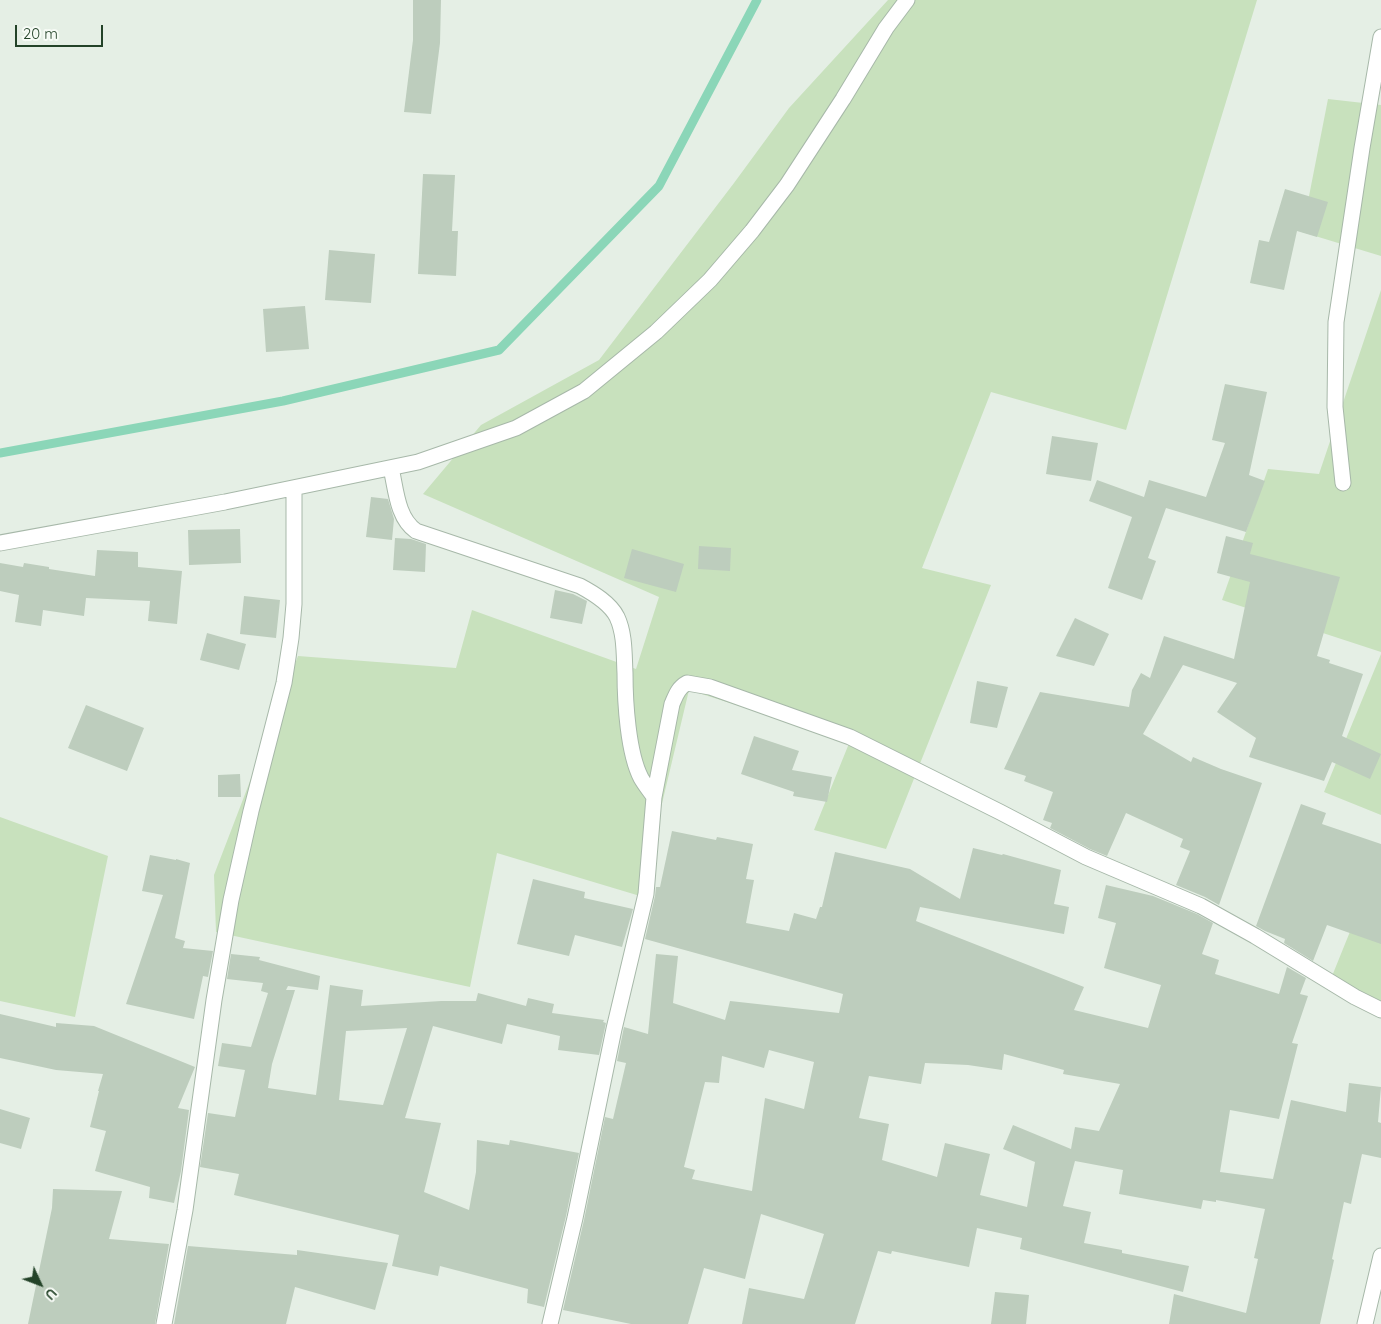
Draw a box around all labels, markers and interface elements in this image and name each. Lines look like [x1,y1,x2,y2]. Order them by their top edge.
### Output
scale bar [18,15,105,47]
text: 20 m [23,24,58,43]
north arrow [15,1259,65,1309]
text: U [41,1284,61,1304]

